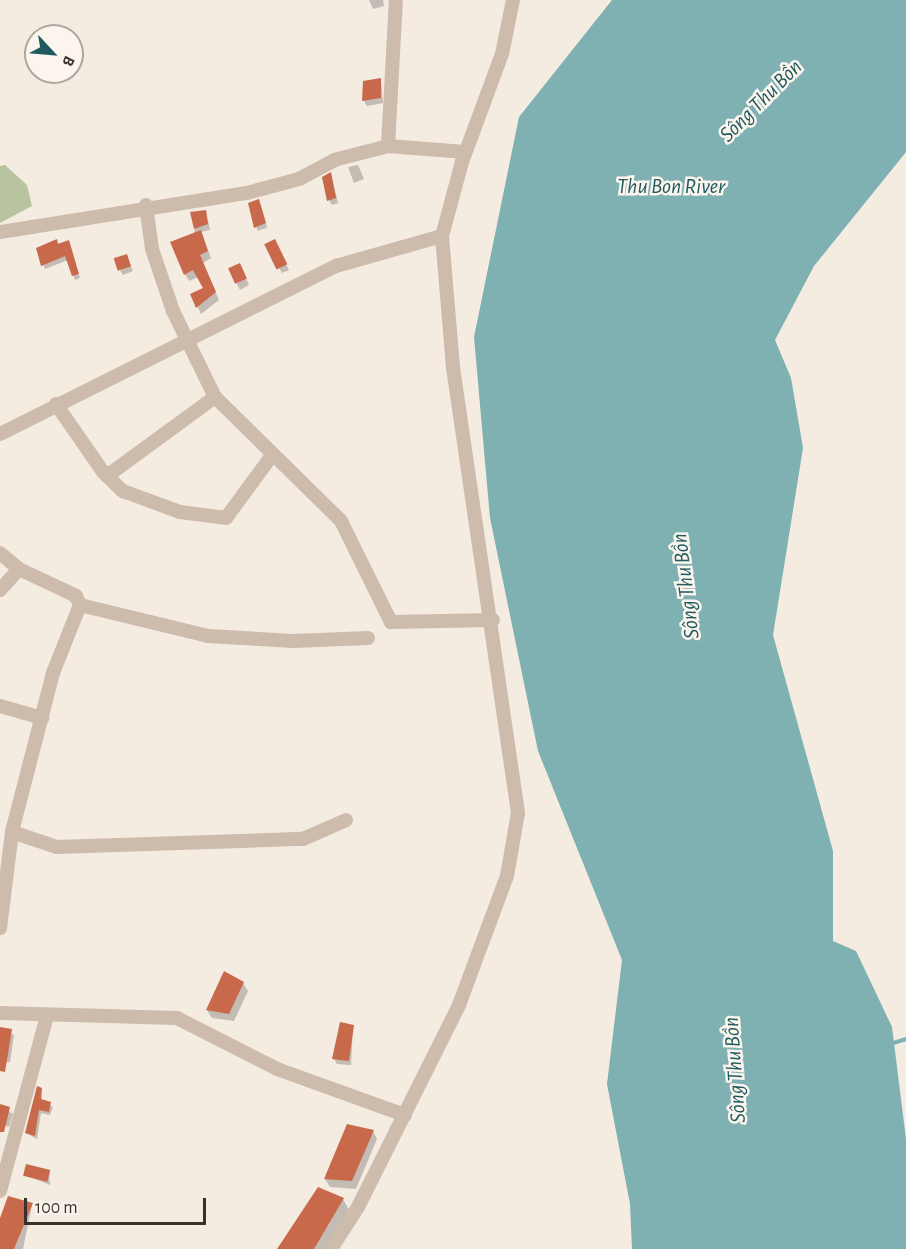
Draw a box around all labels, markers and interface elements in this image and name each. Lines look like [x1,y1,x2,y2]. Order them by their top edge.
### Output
north arrow [24,24,84,84]
text: B [59,53,78,69]
water label: Sông Thu Bồn [714,54,808,148]
water label: Thu Bon River [617,174,725,200]
water label: Sông Thu Bồn [666,532,706,640]
water label: Sông Thu Bồn [718,1016,752,1124]
scale bar [27,1186,208,1224]
text: 100 m [35,1199,78,1217]

